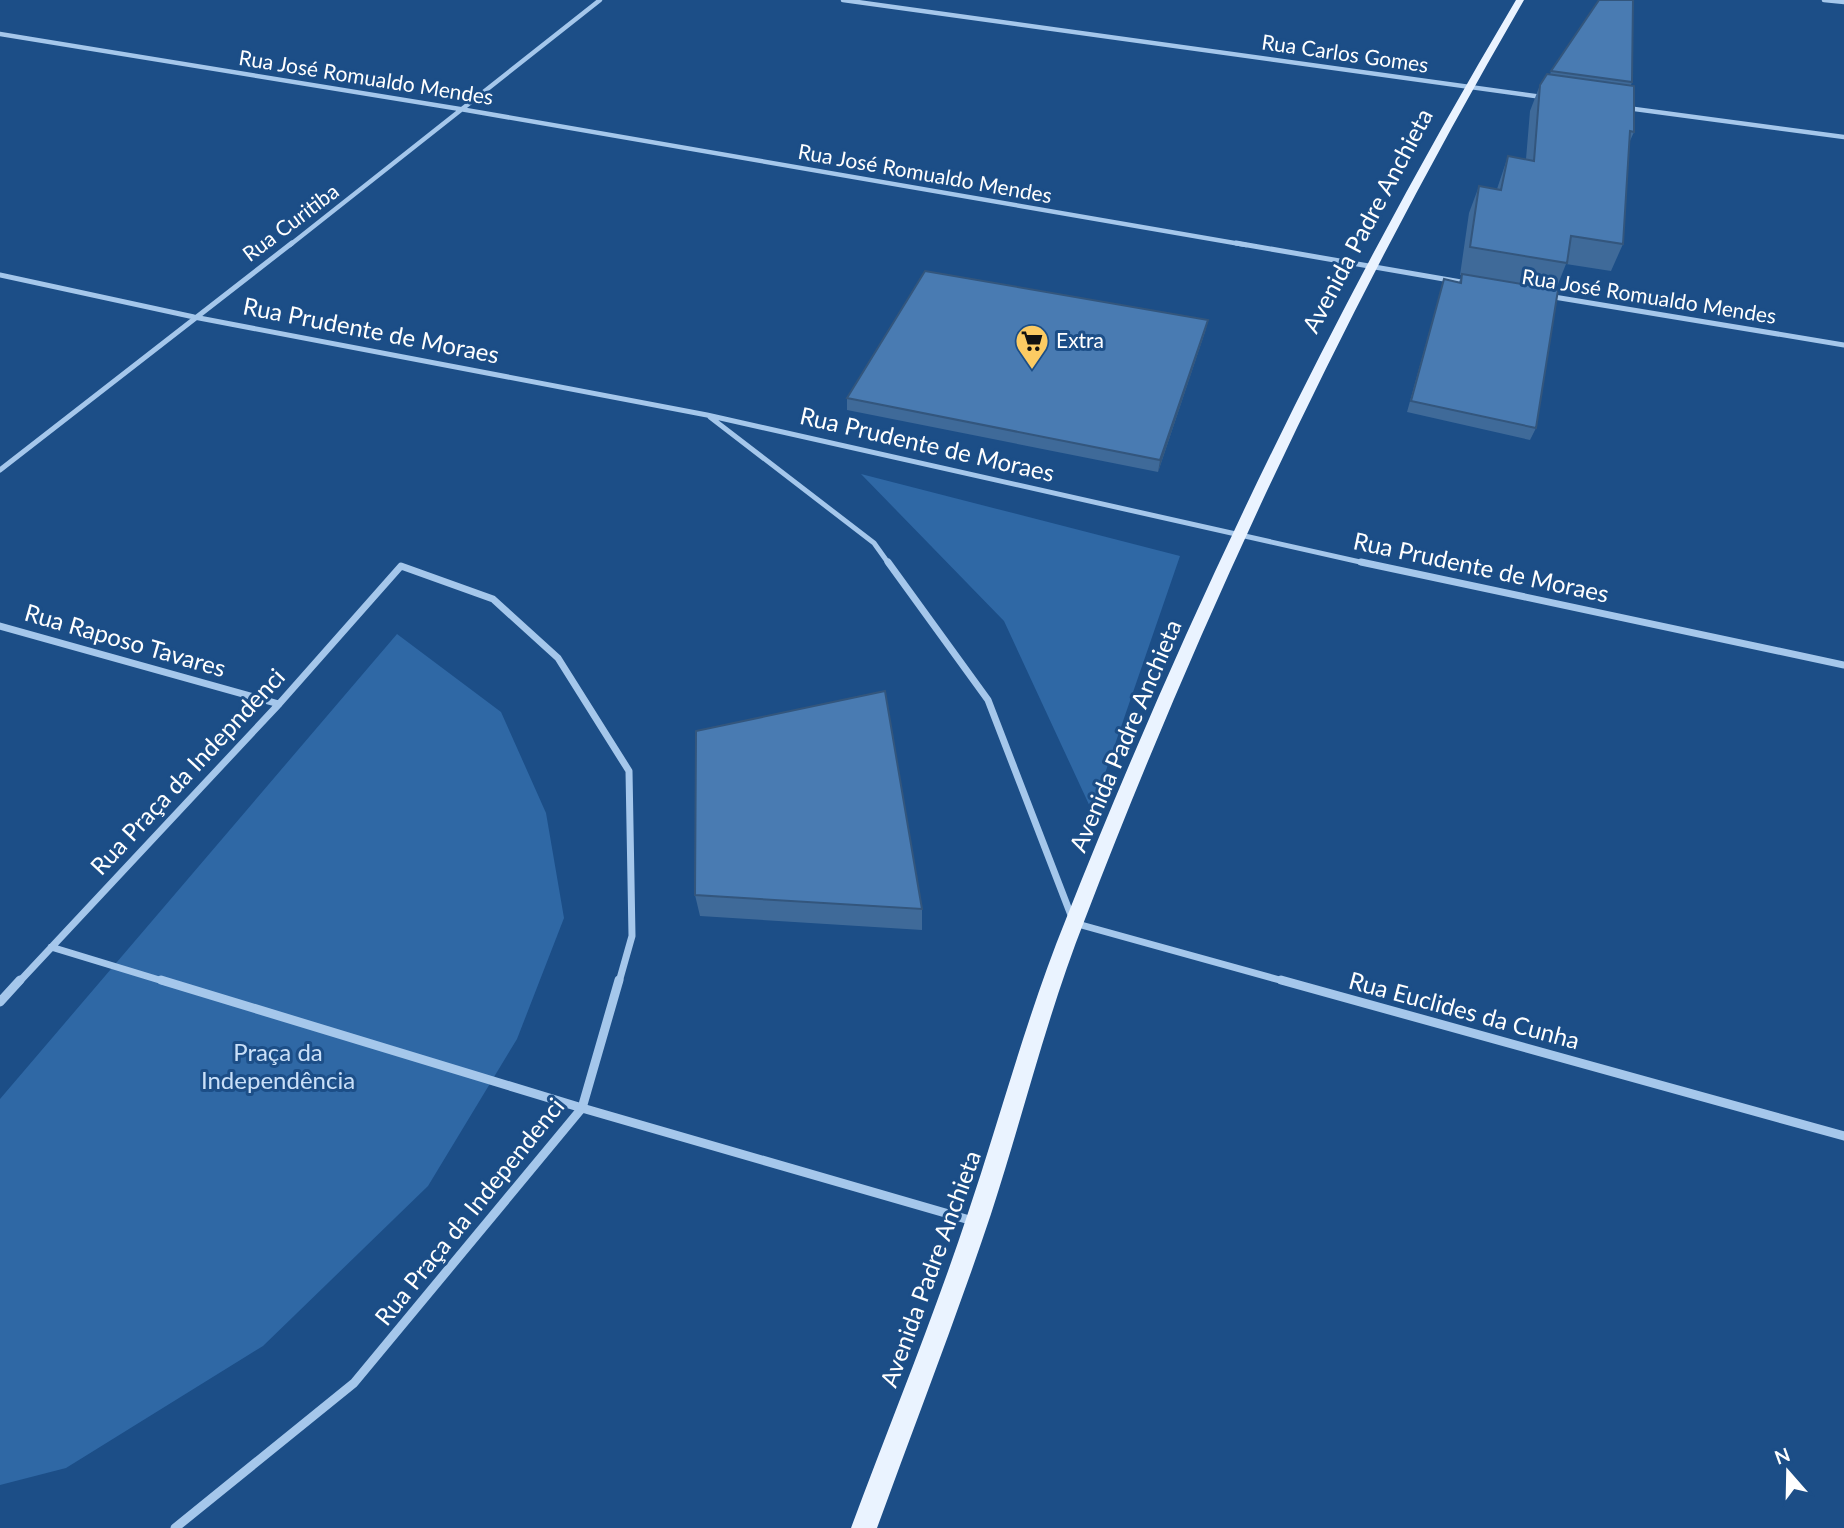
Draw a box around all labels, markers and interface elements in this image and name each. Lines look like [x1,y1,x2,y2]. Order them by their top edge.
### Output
street label: Rua Carlos Gomes [1260,28,1430,77]
street label: Rua José Romualdo Mendes [237,44,495,109]
street label: Avenida Padre Anchieta [1295,103,1438,337]
street label: Rua José Romualdo Mendes [796,138,1054,207]
street label: Rua Curitiba [237,178,343,266]
street label: Rua José Romualdo Mendes [1520,263,1778,328]
street label: Rua Prudente de Moraes [241,290,502,369]
supermarket icon: Extra [1013,322,1051,371]
place label: Extra [1056,327,1104,352]
street label: Rua Prudente de Moraes [797,400,1057,487]
street label: Rua Prudente de Moraes [1351,525,1612,608]
street label: Rua Raposo Tavares [22,597,229,682]
street label: Avenida Padre Anchieta [1062,615,1187,856]
street label: Rua Praça da Indepndenci [84,662,290,880]
street label: Rua Euclides da Cunha [1346,965,1583,1054]
park label: Praça da Independência [201,1037,355,1094]
street label: Rua Praça da Independenci [368,1092,569,1331]
street label: Avenida Padre Anchieta [873,1146,986,1391]
north arrow [1753,1437,1823,1507]
text: N [1771,1442,1793,1469]

